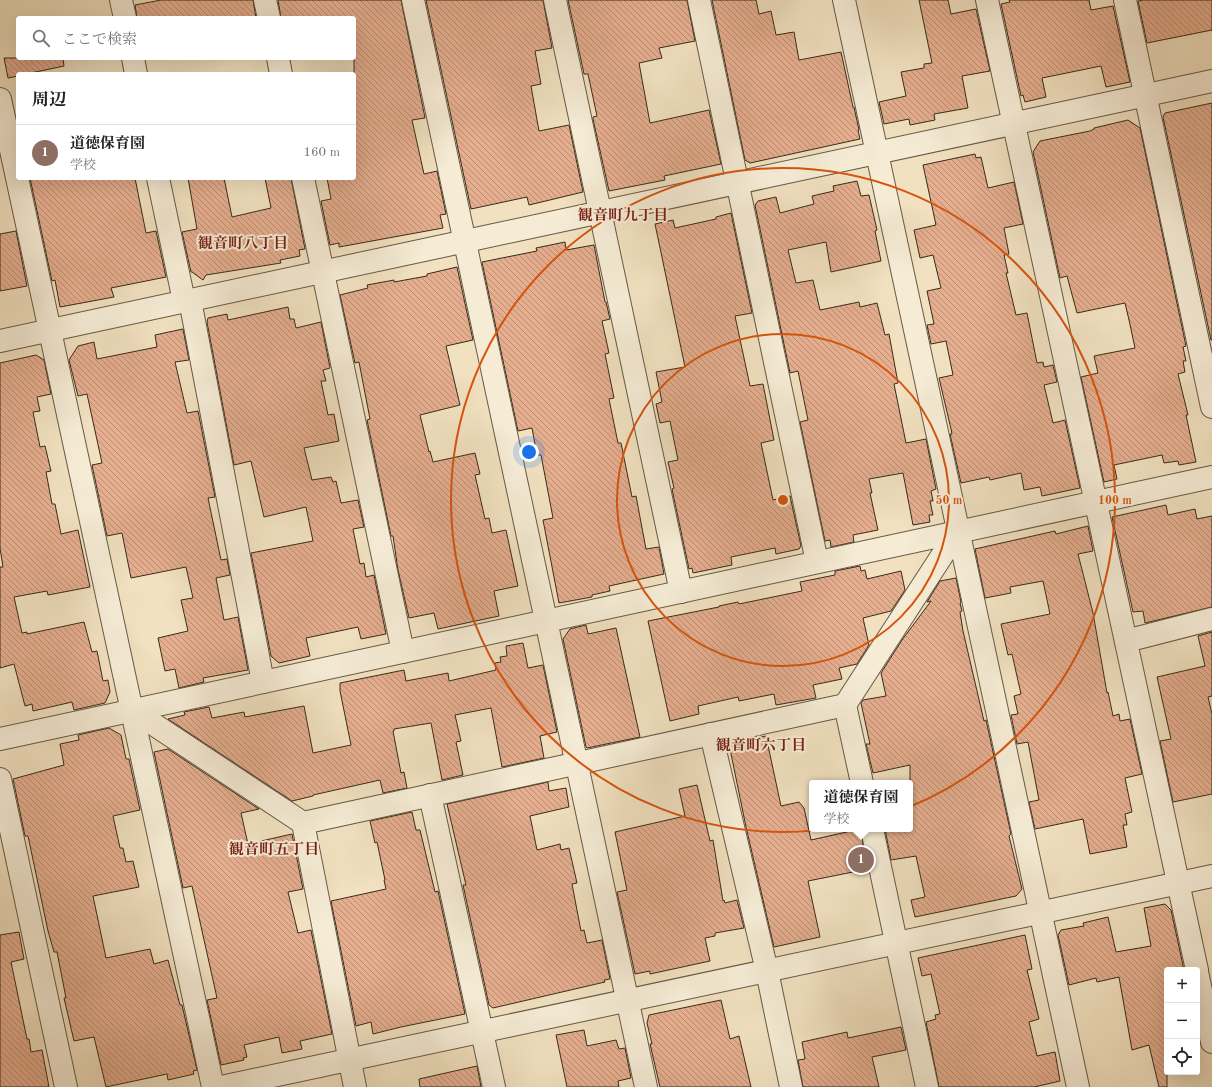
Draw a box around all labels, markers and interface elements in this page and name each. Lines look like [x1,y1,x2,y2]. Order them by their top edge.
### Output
search box [16,16,356,60]
icon: search [30,27,52,49]
text: ここで検索 [62,33,137,48]
text: 周辺 [32,92,66,109]
text: 道徳保育園 [70,137,145,152]
text: 1 [41,146,49,159]
text: 160 m [303,146,340,159]
text: 学校 [70,159,96,172]
district label: 観音町九丁目 [578,207,668,224]
district label: 観音町八丁目 [198,235,288,252]
your location [519,442,539,462]
centre of rings [776,493,790,507]
text: 50 m [936,494,963,507]
text: 100 m [1098,495,1132,507]
district label: 観音町六丁目 [716,737,806,754]
popup [809,780,913,832]
text: 道徳保育園 [823,791,899,806]
text: 学校 [823,813,850,826]
district label: 観音町五丁目 [229,841,319,858]
pin: 1 [848,845,874,875]
map controls [1164,967,1200,1075]
button: + [1164,967,1200,1003]
button: − [1164,1003,1200,1039]
button: locate [1164,1039,1200,1075]

